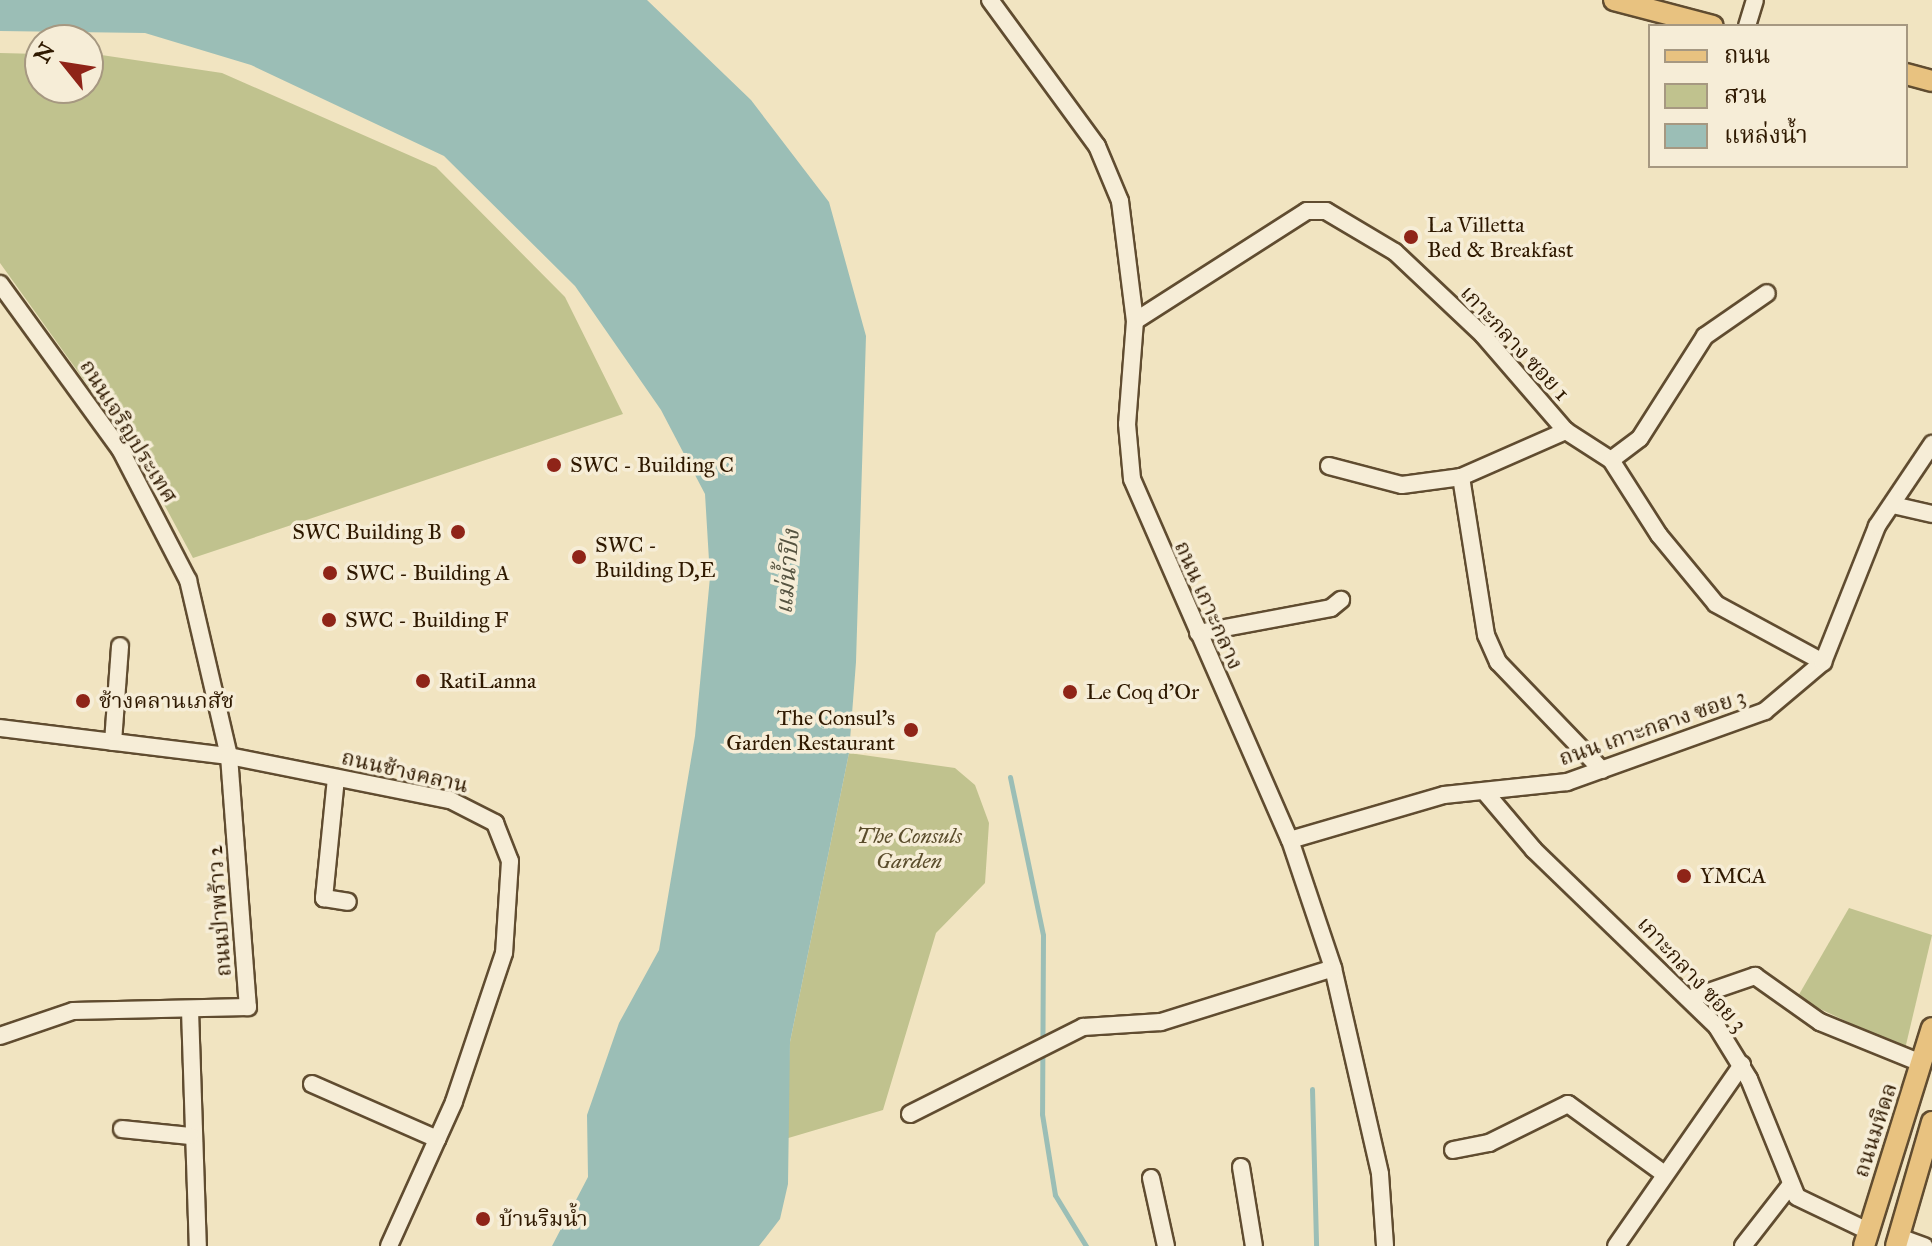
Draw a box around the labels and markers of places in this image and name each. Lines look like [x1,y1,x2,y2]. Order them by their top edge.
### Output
place label: La Villetta Bed & Breakfast [1427,211,1574,262]
marker: La Villetta Bed & Breakfast [1402,228,1420,246]
place label: SWC - Building C [570,452,734,478]
marker: SWC - Building C [545,456,563,474]
place label: SWC Building B [292,519,442,545]
marker: SWC Building B [449,523,467,541]
place label: SWC - Building D,E [595,531,716,582]
marker: SWC - Building D,E [570,548,588,566]
place label: SWC - Building A [346,560,510,586]
marker: SWC - Building A [321,564,339,582]
place label: SWC - Building F [345,607,508,633]
marker: SWC - Building F [320,611,338,629]
place label: RatiLanna [439,668,536,694]
marker: RatiLanna [414,672,432,690]
place label: Le Coq d'Or [1086,679,1199,705]
marker: Le Coq d'Or [1061,683,1079,701]
place label: ช้างคลานเภสัช [99,688,234,714]
marker: ช้างคลานเภสัช [74,692,92,710]
place label: The Consul's Garden Restaurant [726,704,895,756]
marker: The Consul's Garden Restaurant [902,721,920,739]
place label: YMCA [1700,863,1766,889]
marker: YMCA [1675,867,1693,885]
place label: บ้านริมน้ำ [499,1206,588,1232]
marker: บ้านริมน้ำ [474,1210,492,1228]

